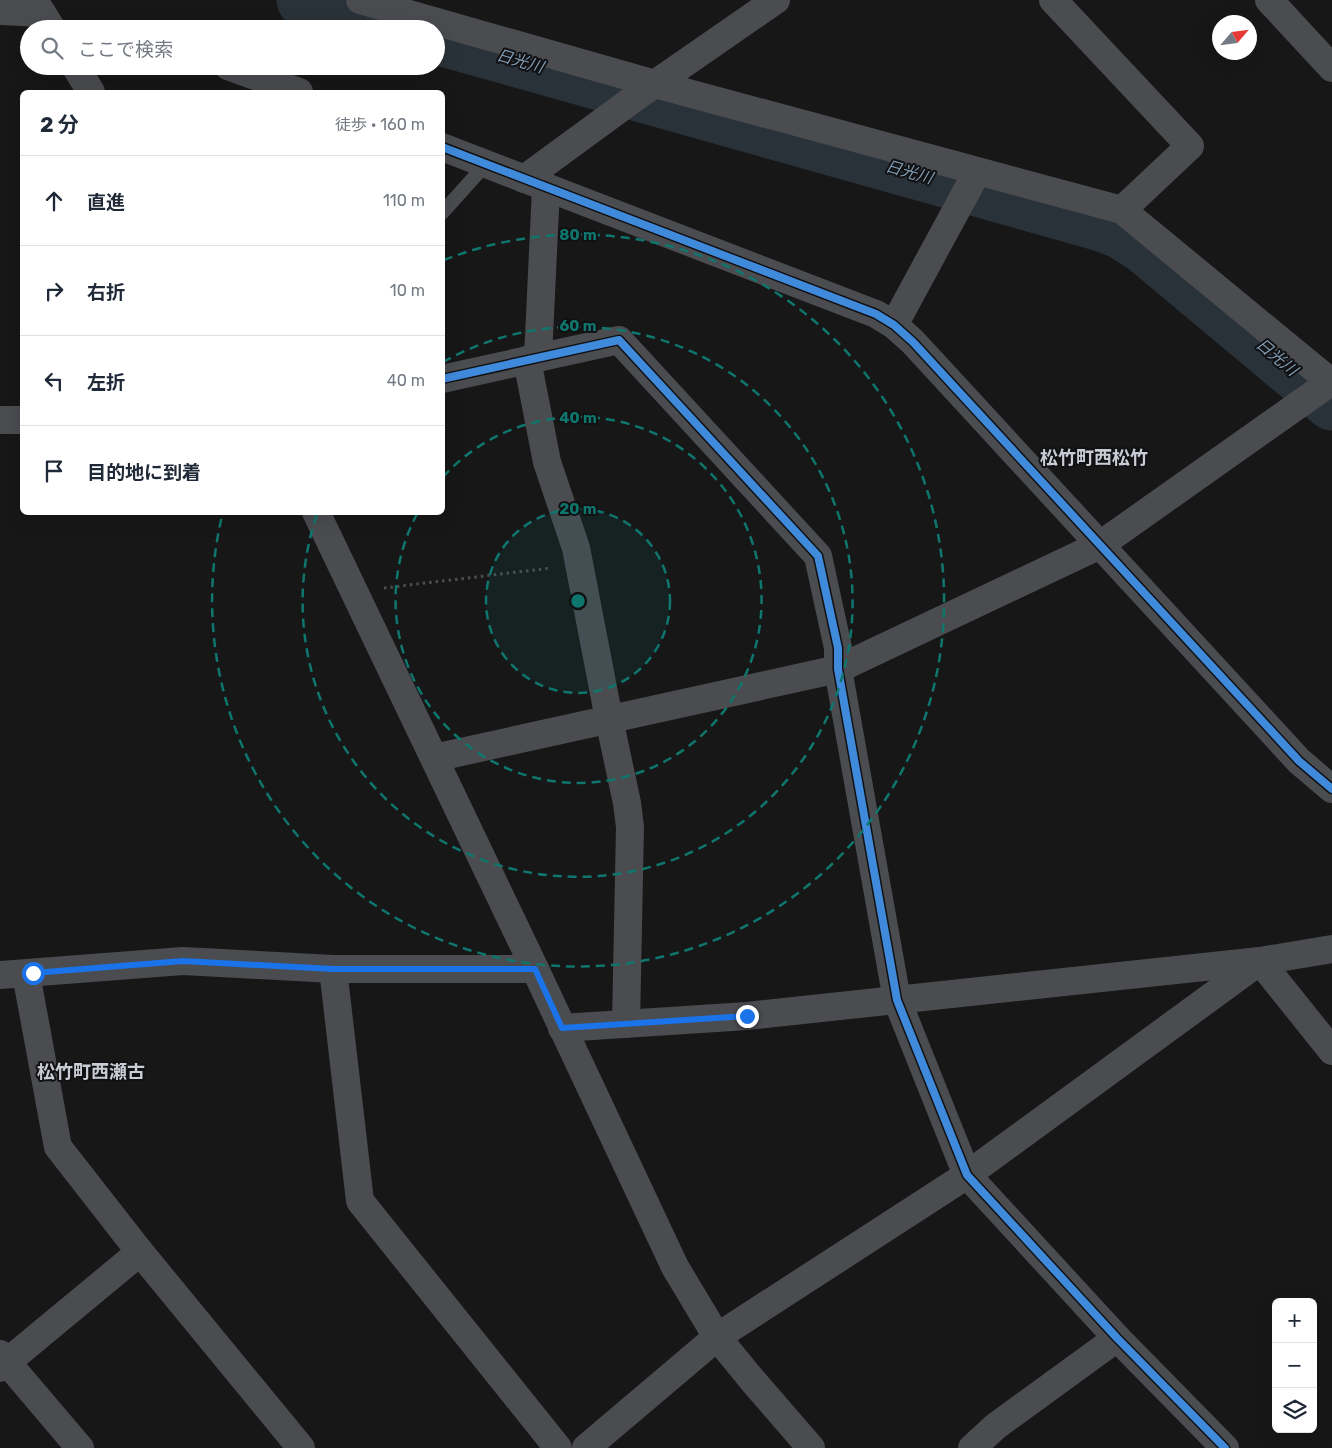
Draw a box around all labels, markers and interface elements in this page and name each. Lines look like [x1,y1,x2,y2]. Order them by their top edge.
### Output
north arrow [1212,15,1257,60]
search box [20,20,445,75]
icon: search [38,34,66,62]
text: ここで検索 [78,38,173,61]
water label: 日光川 [494,45,548,77]
text: 2 分 [40,112,79,137]
text: 徒歩 · 160 m [335,115,425,134]
water label: 日光川 [883,156,937,188]
icon: ahead [40,187,68,215]
text: 直進 [87,191,125,214]
text: 110 m [383,191,425,210]
text: 80 m [559,226,597,244]
icon: right [40,277,68,305]
text: 右折 [87,281,125,304]
text: 10 m [390,281,425,300]
text: 60 m [560,317,596,335]
water label: 日光川 [1253,334,1303,381]
icon: left [40,367,68,395]
text: 左折 [87,371,125,394]
text: 40 m [387,371,425,390]
text: 40 m [559,409,597,427]
district label: 松竹町西松竹 [1040,447,1148,469]
icon: arrive [40,457,68,485]
text: 目的地に到着 [87,461,201,484]
text: 20 m [560,500,596,518]
centre of rings [569,592,587,610]
route start [22,962,45,985]
route end [736,1005,759,1028]
district label: 松竹町西瀬古 [37,1061,145,1083]
map controls [1272,1298,1317,1433]
button: + [1272,1298,1317,1343]
button: − [1272,1343,1317,1388]
button: layers [1272,1388,1317,1433]

